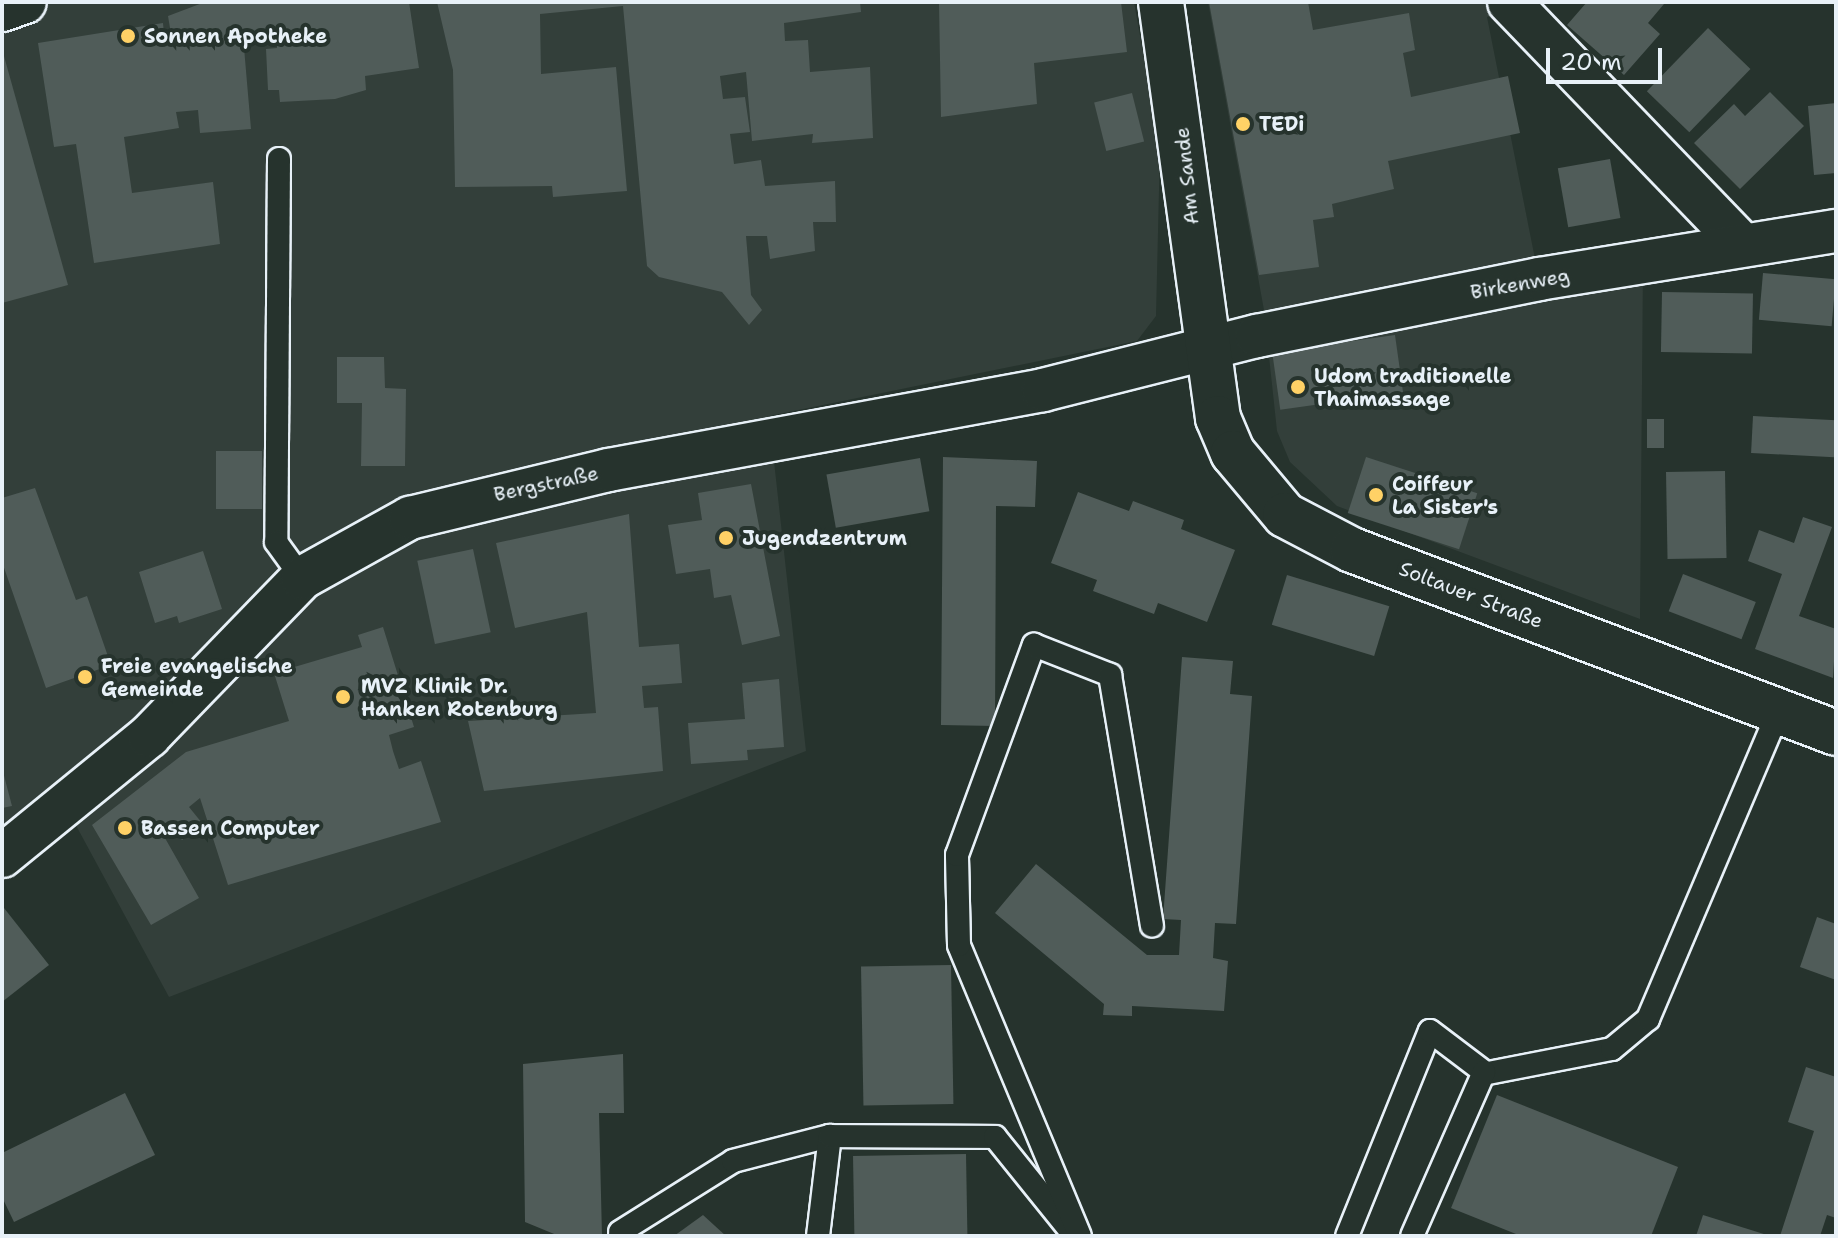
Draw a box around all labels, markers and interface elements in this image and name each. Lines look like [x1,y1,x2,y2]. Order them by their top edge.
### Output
place label: Sonnen Apotheke [144,24,327,48]
marker: Sonnen Apotheke [119,27,137,45]
scale bar [1550,32,1666,82]
text: 20 m [1560,46,1622,78]
place label: TEDi [1259,112,1304,136]
marker: TEDi [1234,115,1252,133]
street label: Am Sande [1170,126,1204,226]
street label: Birkenweg [1469,263,1571,305]
place label: Udom traditionelle Thaimassage [1314,364,1511,411]
marker: Udom traditionelle Thaimassage [1289,378,1307,396]
street label: Bergstraße [492,461,600,507]
place label: Coiffeur La Sister's [1392,472,1498,519]
marker: Coiffeur La Sister's [1367,486,1385,504]
place label: Jugendzentrum [742,526,907,550]
marker: Jugendzentrum [717,529,735,547]
street label: Soltauer Straße [1396,557,1546,633]
place label: Freie evangelische Gemeinde [101,654,293,701]
marker: Freie evangelische Gemeinde [76,668,94,686]
place label: MVZ Klinik Dr. Hanken Rotenburg [361,674,557,721]
marker: MVZ Klinik Dr. Hanken Rotenburg [332,686,354,708]
place label: Bassen Computer [141,816,320,840]
marker: Bassen Computer [116,819,134,837]

